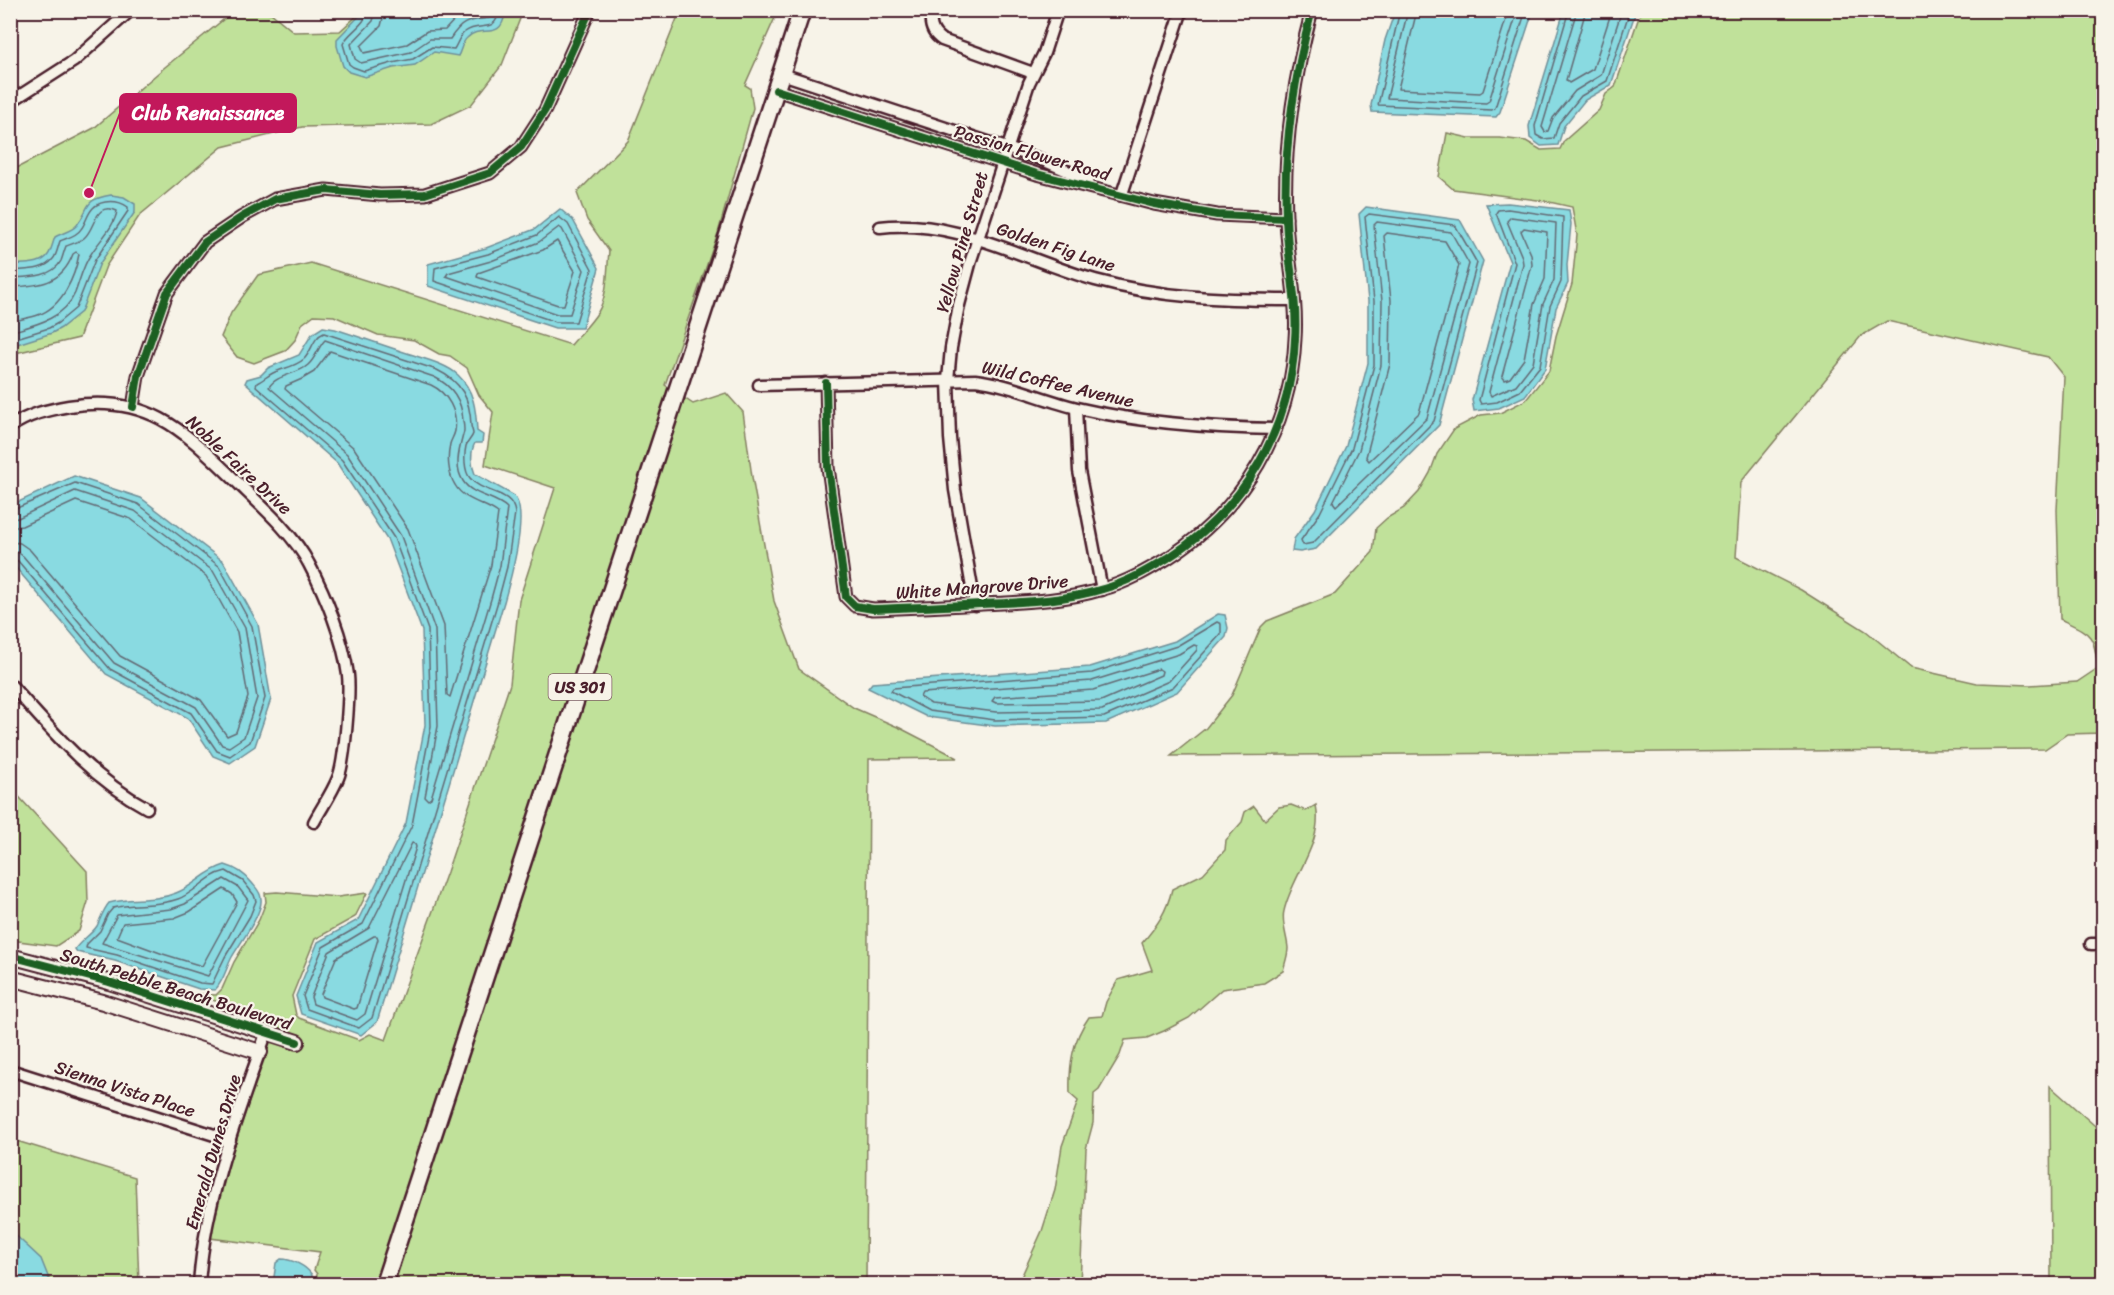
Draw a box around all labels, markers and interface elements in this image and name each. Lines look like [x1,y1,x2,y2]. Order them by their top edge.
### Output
callout: Club Renaissance [120,94,296,132]
text: Club Renaissance [131,96,285,131]
street label: Passion Flower Road [950,115,1115,191]
street label: Yellow Pine Street [927,167,997,316]
street label: Golden Fig Lane [992,213,1120,281]
street label: Wild Coffee Avenue [979,351,1137,417]
street label: Noble Faire Drive [178,407,300,523]
street label: White Mangrove Drive [895,565,1069,609]
road number: US 301 [548,674,612,700]
street label: South Pebble Beach Boulevard [56,938,297,1040]
street label: Sienna Vista Place [51,1051,199,1127]
street label: Emerald Dunes Drive [176,1070,251,1233]

